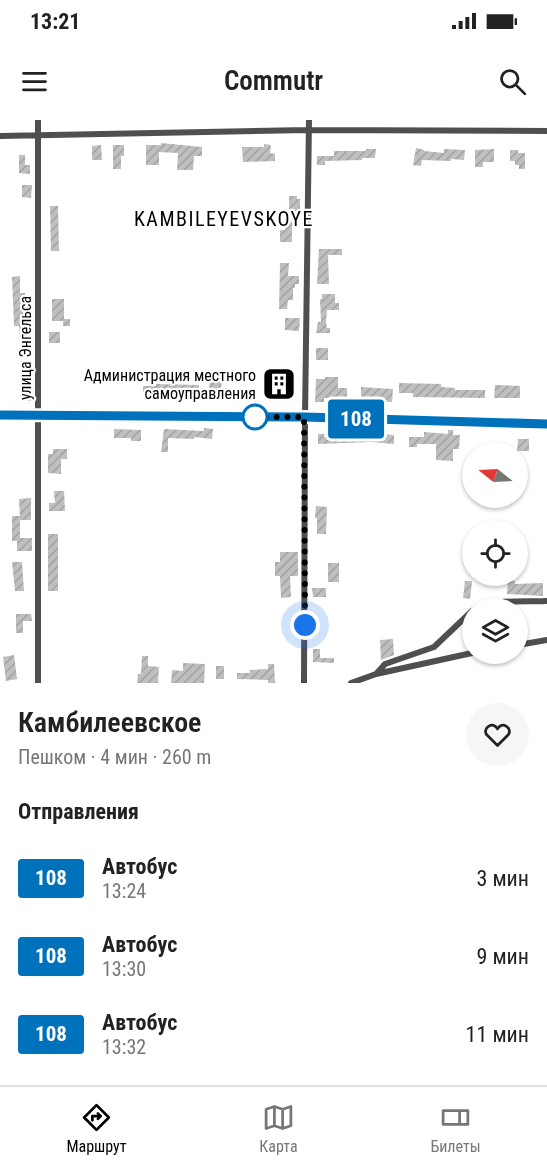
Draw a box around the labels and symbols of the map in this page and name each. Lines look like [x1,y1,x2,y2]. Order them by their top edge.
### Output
district label: KAMBILEYEVSKOYE [134,207,314,231]
street label: улица Энгельса [16,296,35,400]
place label: Администрация местного самоуправления [84,366,256,403]
building icon: Администрация местного самоуправления [261,366,297,402]
line badge: 108 [322,400,391,438]
unlabelled marker [242,404,268,430]
north arrow [462,442,528,508]
your location [290,610,320,640]

